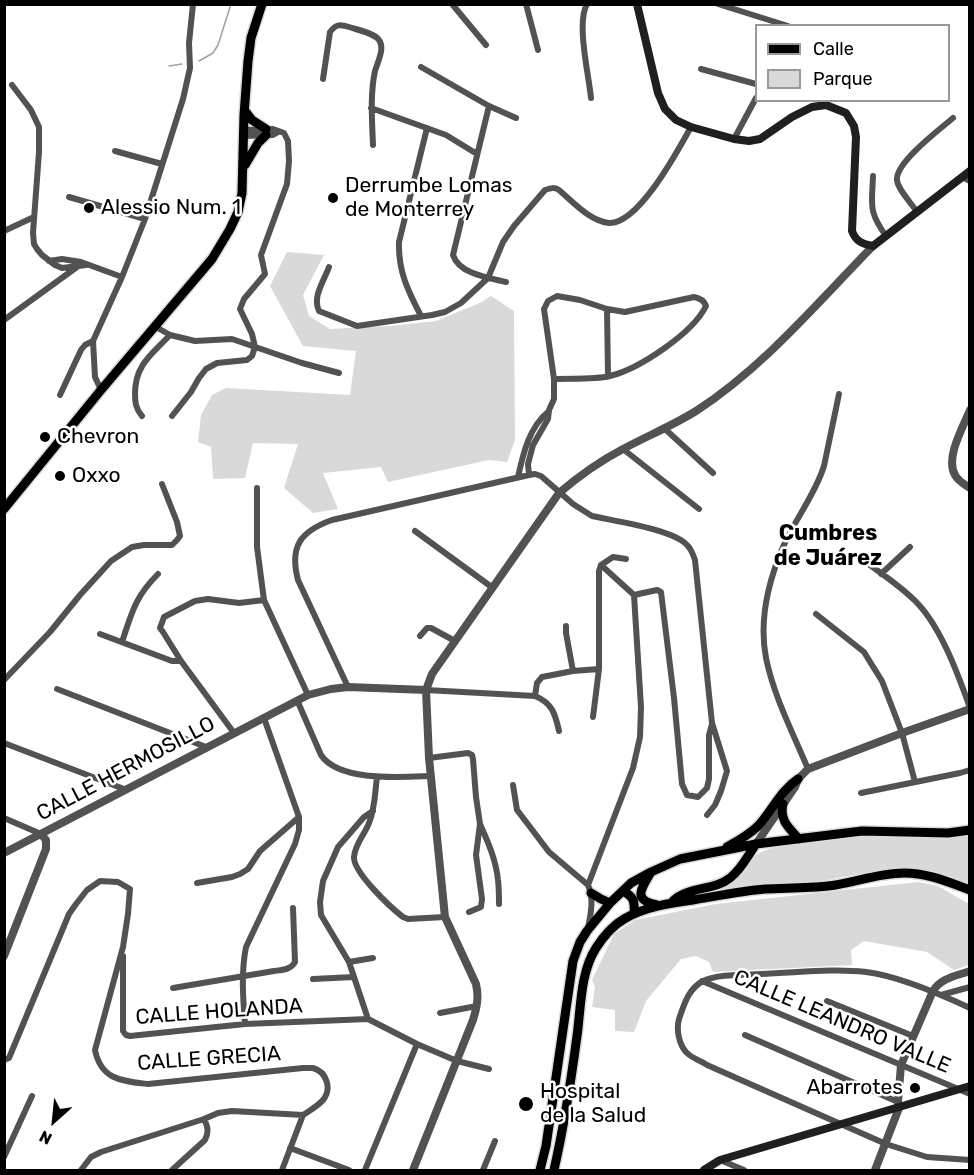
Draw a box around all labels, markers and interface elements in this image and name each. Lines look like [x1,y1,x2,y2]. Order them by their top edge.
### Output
legend [755,24,950,102]
text: Calle [813,38,854,60]
text: Parque [813,68,873,90]
place label: Derrumbe Lomas de Monterrey [345,173,513,223]
marker: Derrumbe Lomas de Monterrey [326,191,340,205]
place label: Alessio Num. 1 [101,195,241,221]
marker: Alessio Num. 1 [82,201,96,215]
place label: Chevron [57,424,139,450]
marker: Chevron [38,430,52,444]
place label: Oxxo [72,463,121,489]
marker: Oxxo [53,469,67,483]
district label: Cumbres de Juárez [774,521,882,572]
street label: CALLE HERMOSILLO [33,711,219,827]
street label: CALLE LEANDRO VALLE [730,965,954,1079]
street label: CALLE HOLANDA [135,994,303,1030]
street label: CALLE GRECIA [136,1041,282,1077]
place label: Abarrotes [806,1075,903,1101]
place label: Hospital de la Salud [540,1079,646,1129]
marker: Abarrotes [908,1081,922,1095]
north arrow [24,1091,84,1151]
marker: Hospital de la Salud [517,1095,535,1113]
text: N [36,1126,55,1149]

